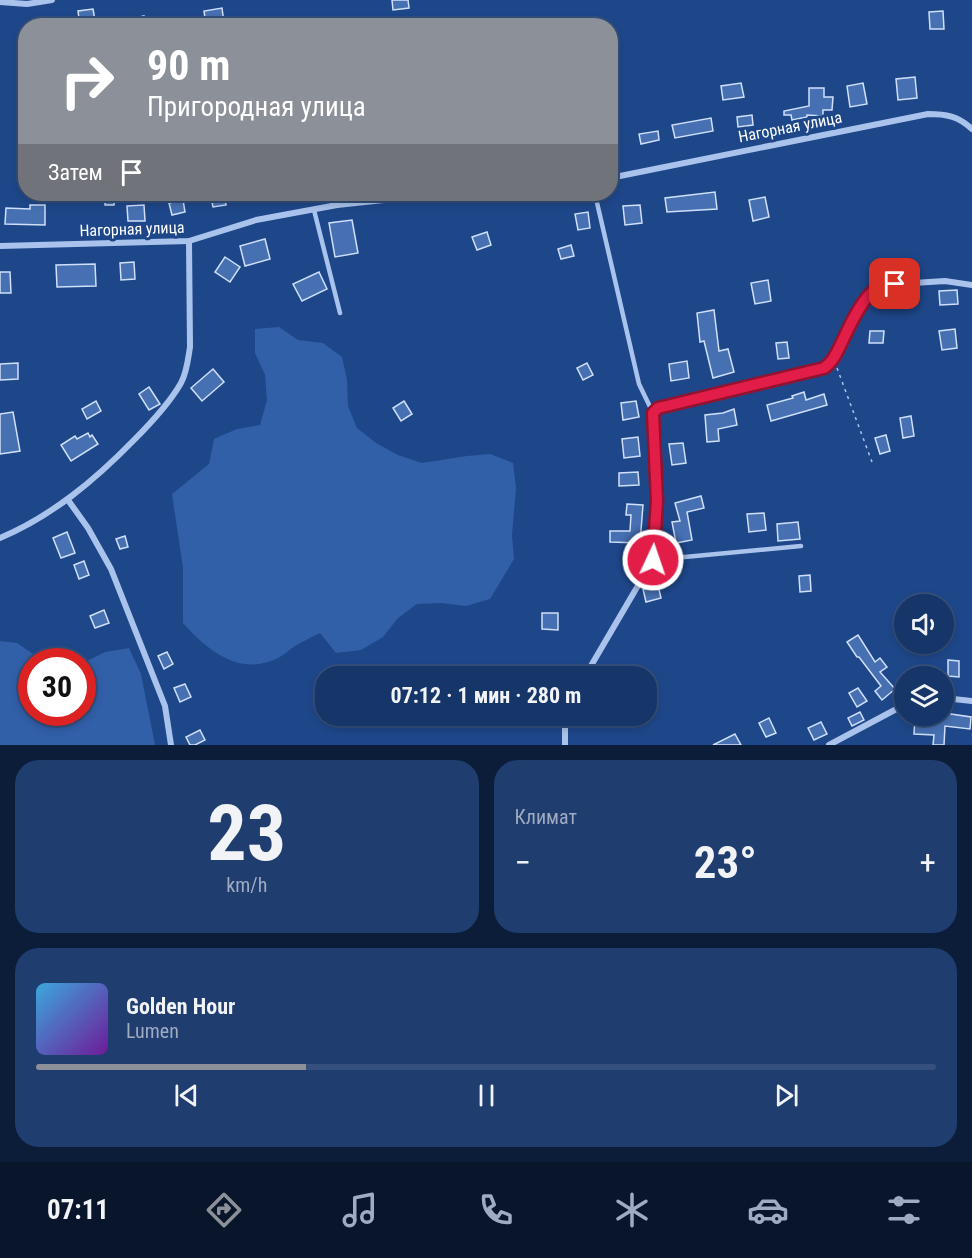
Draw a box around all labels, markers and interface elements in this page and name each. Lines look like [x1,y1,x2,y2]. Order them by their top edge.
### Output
text: 90 m [147,41,230,90]
icon: right [48,42,126,120]
text: Пригородная улица [147,91,366,123]
street label: Нагорная улица [737,108,843,146]
icon: arrive [115,156,148,189]
text: Затем [48,160,103,185]
street label: Нагорная улица [79,218,185,240]
pin [869,258,920,309]
icon: arrive [878,267,911,300]
position arrow [621,528,685,592]
map controls [894,594,954,726]
button: sound [894,594,954,654]
speed limit sign: 30 [18,648,96,726]
button: layers [894,666,954,726]
text: 07:12 · 1 мин · 280 m [391,683,581,708]
text: 23 [207,788,286,879]
text: Климат [515,805,577,829]
text: 23° [694,836,757,889]
text: − [515,843,531,882]
text: + [920,843,936,882]
text: km/h [226,873,267,897]
text: Golden Hour [126,994,235,1019]
text: Lumen [126,1019,179,1043]
icon: previous [170,1079,203,1112]
icon: pause [470,1079,503,1112]
icon: next [770,1079,803,1112]
icon: directions [203,1189,245,1231]
icon: music [339,1189,381,1231]
icon: phone [475,1189,517,1231]
icon: climate [611,1189,653,1231]
icon: car [747,1189,789,1231]
icon: filters [883,1189,925,1231]
text: 07:11 [47,1194,109,1226]

